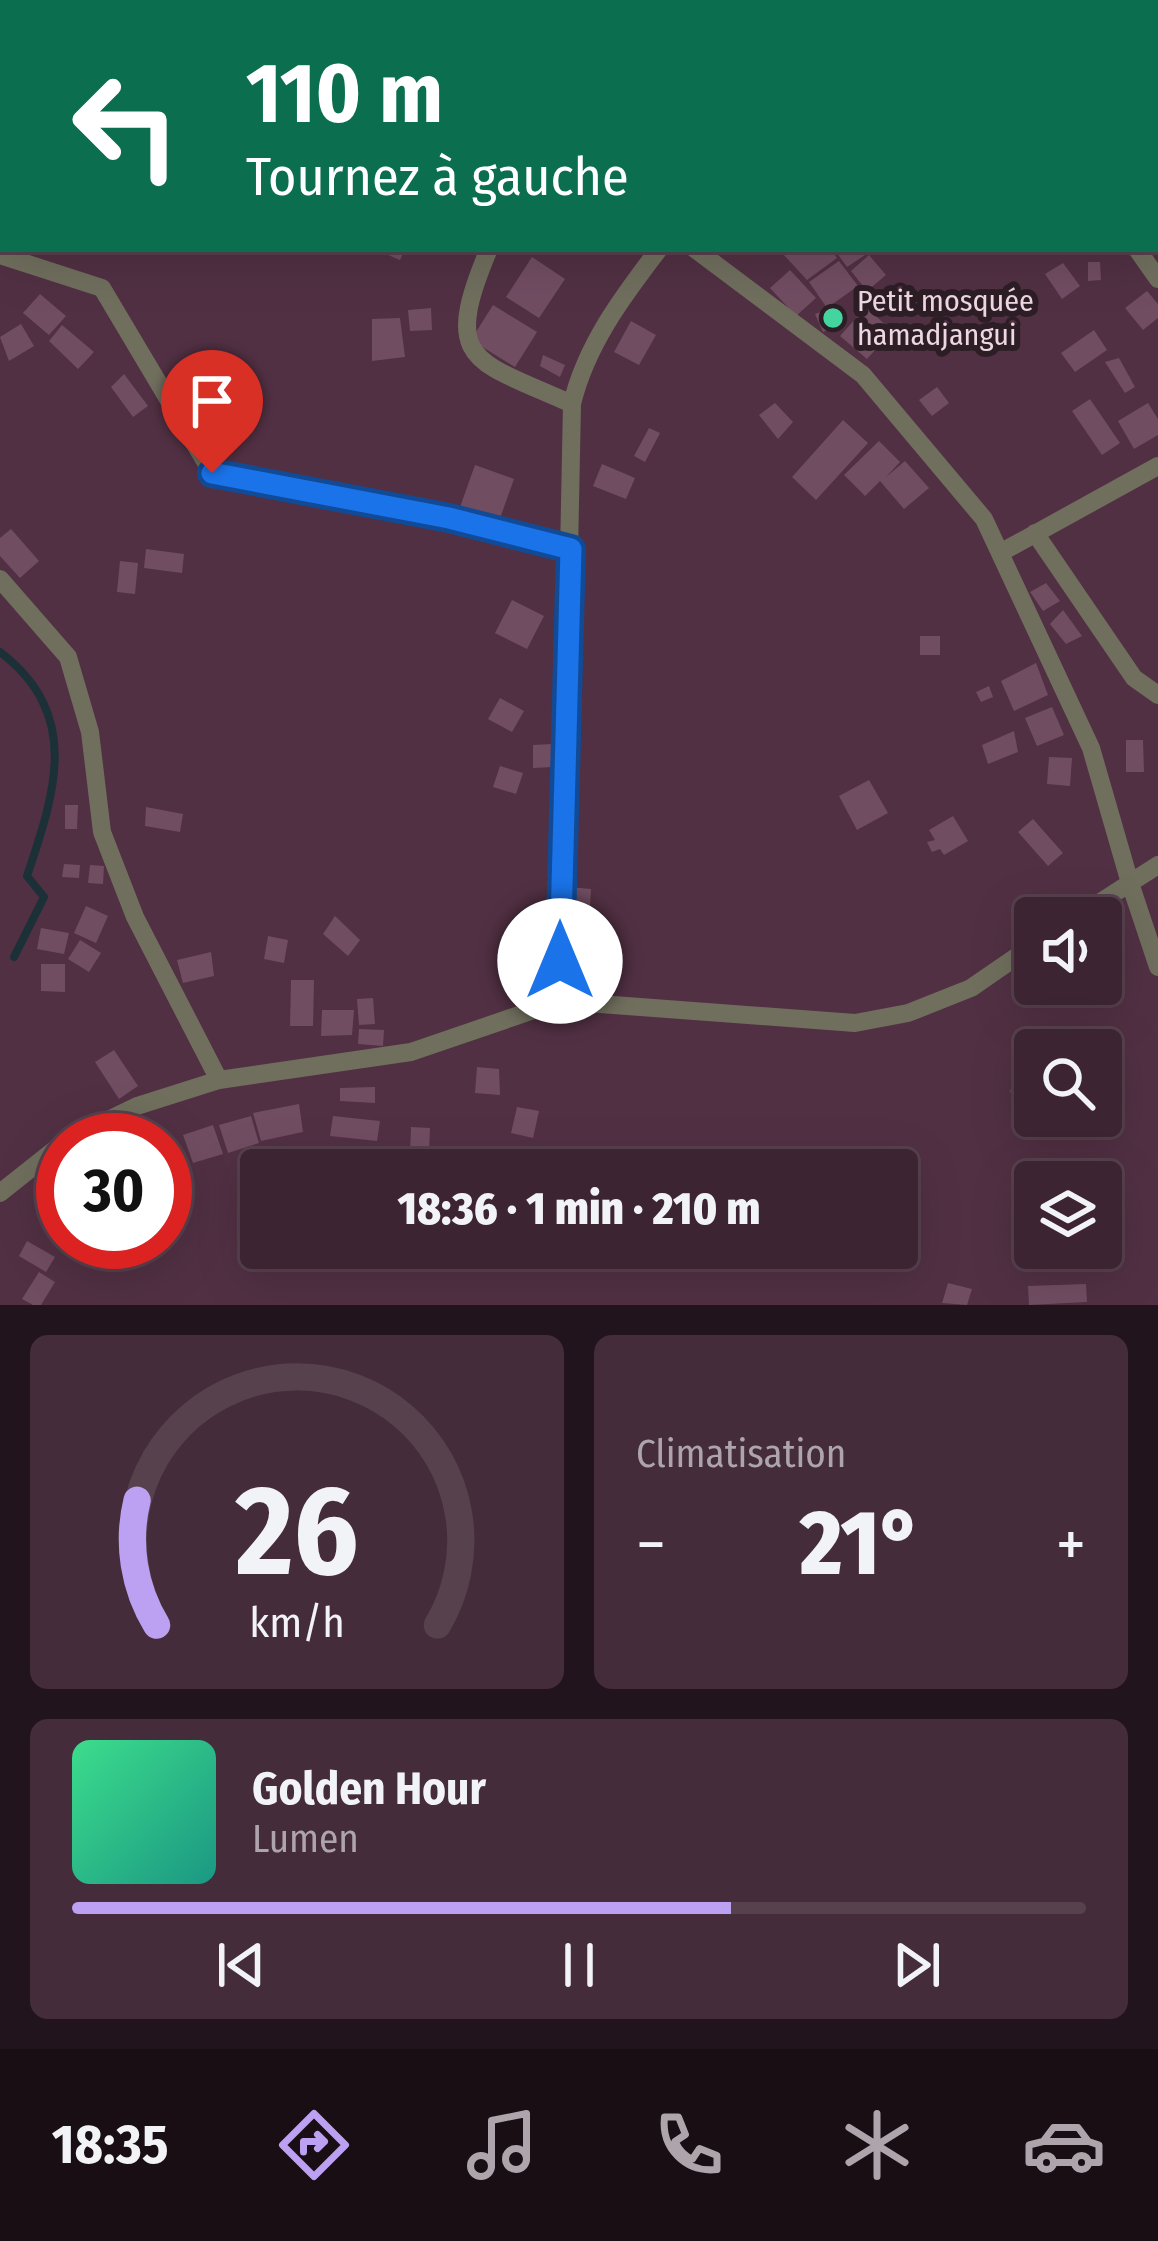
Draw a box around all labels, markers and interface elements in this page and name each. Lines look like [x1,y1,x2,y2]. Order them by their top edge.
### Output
text: 110 m [246,43,443,144]
icon: left [48,48,204,204]
text: Tournez à gauche [246,145,629,209]
place label: Petit mosquée hamadjangui [857,283,1034,353]
marker: Petit mosquée hamadjangui [820,305,846,331]
pin [161,350,263,473]
icon: arrive [179,368,245,434]
map controls [1014,897,1122,1269]
button: sound [1014,897,1122,1005]
position arrow [497,898,623,1024]
button: search [1014,1029,1122,1137]
speed limit sign: 30 [36,1113,192,1269]
button: layers [1014,1161,1122,1269]
text: 18:36 · 1 min · 210 m [397,1182,761,1236]
text: Climatisation [636,1431,846,1477]
text: 26 [234,1457,359,1607]
text: 21° [800,1490,922,1598]
text: − [636,1505,666,1584]
text: + [1056,1505,1086,1584]
text: km/h [249,1597,345,1648]
text: Golden Hour [252,1762,486,1816]
text: Lumen [252,1816,359,1862]
icon: previous [208,1932,274,1998]
icon: pause [546,1932,612,1998]
icon: next [884,1932,950,1998]
icon: directions [272,2103,356,2187]
icon: music [460,2103,544,2187]
icon: phone [647,2103,731,2187]
icon: climate [835,2103,919,2187]
icon: car [1022,2103,1106,2187]
text: 18:35 [52,2113,168,2177]

